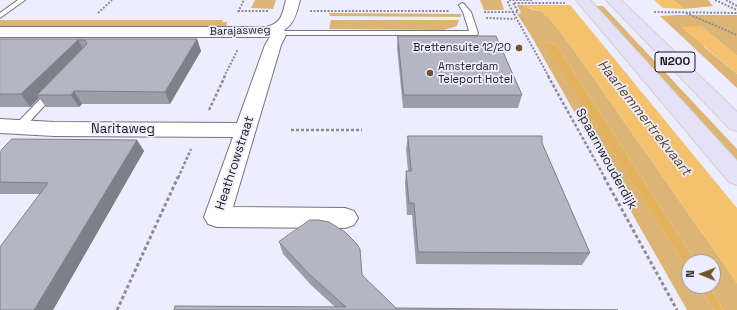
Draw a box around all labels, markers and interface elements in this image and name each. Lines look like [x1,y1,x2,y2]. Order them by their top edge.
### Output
street label: Barajasweg [209,23,271,39]
place label: Brettensuite 12/20 [413,41,511,55]
marker: Brettensuite 12/20 [514,43,524,53]
road number: N200 [655,52,695,72]
water label: Haarlemmertrekvaart [594,57,694,179]
place label: Amsterdam Teleport Hotel [438,60,513,86]
marker: Amsterdam Teleport Hotel [425,68,435,78]
street label: Spaarnwouderdijk [572,106,640,212]
street label: Heathrowstraat [212,114,258,212]
street label: Naritaweg [91,121,155,137]
north arrow [681,254,721,294]
text: N [683,270,697,278]

